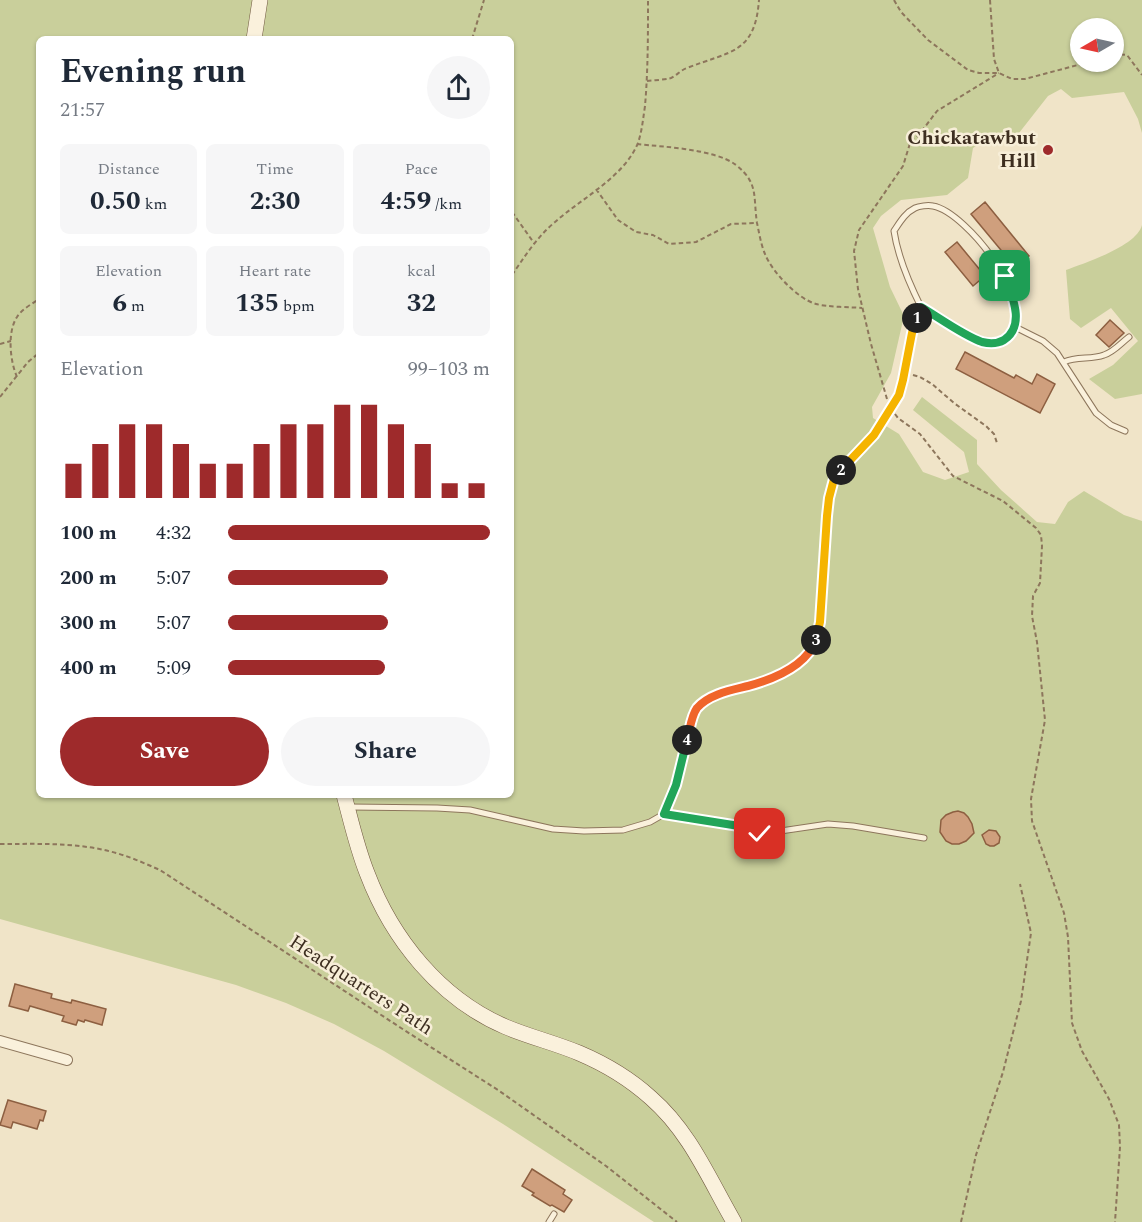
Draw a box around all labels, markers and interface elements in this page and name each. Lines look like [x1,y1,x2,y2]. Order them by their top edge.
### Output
north arrow [1070,18,1124,72]
map controls [1070,18,1124,72]
text: Evening run [60,47,246,97]
button: share [427,56,490,119]
text: 21:57 [60,95,105,125]
place label: Chickatawbut Hill [907,123,1036,176]
marker: Chickatawbut Hill [1041,143,1055,157]
text: Distance [97,157,160,181]
text: Time [256,157,294,181]
text: Pace [405,157,438,181]
text: 0.50 [90,181,141,221]
text: 2:30 [250,181,300,221]
text: 4:59 [381,181,431,221]
text: km [141,192,167,216]
text: /km [431,192,462,216]
pin [979,250,1030,301]
text: Elevation [95,259,162,283]
text: Heart rate [239,259,311,283]
text: kcal [407,259,436,283]
icon: arrive [988,259,1021,292]
text: 6 [112,283,127,323]
text: 135 [235,283,279,323]
text: 32 [407,283,436,323]
text: m [127,294,145,318]
text: bpm [279,294,315,318]
pin: 1 [902,303,932,333]
text: 1 [913,306,921,330]
text: Elevation [60,354,144,384]
text: 99–103 m [408,354,490,384]
pin: 2 [826,455,856,485]
text: 2 [837,458,845,482]
text: 100 m [60,518,117,548]
text: 4:32 [156,518,191,548]
text: 200 m [60,563,117,593]
text: 5:07 [156,563,191,593]
text: 300 m [60,608,117,638]
text: 5:07 [156,608,191,638]
pin: 3 [801,625,831,655]
text: 3 [812,628,820,652]
text: 400 m [60,653,117,683]
text: 5:09 [156,653,191,683]
button: Save [60,717,269,786]
button: Share [281,717,490,786]
pin: 4 [672,725,702,755]
text: 4 [683,728,691,752]
pin [734,808,785,859]
icon: check [743,817,776,850]
street label: Headquarters Path [283,927,439,1043]

